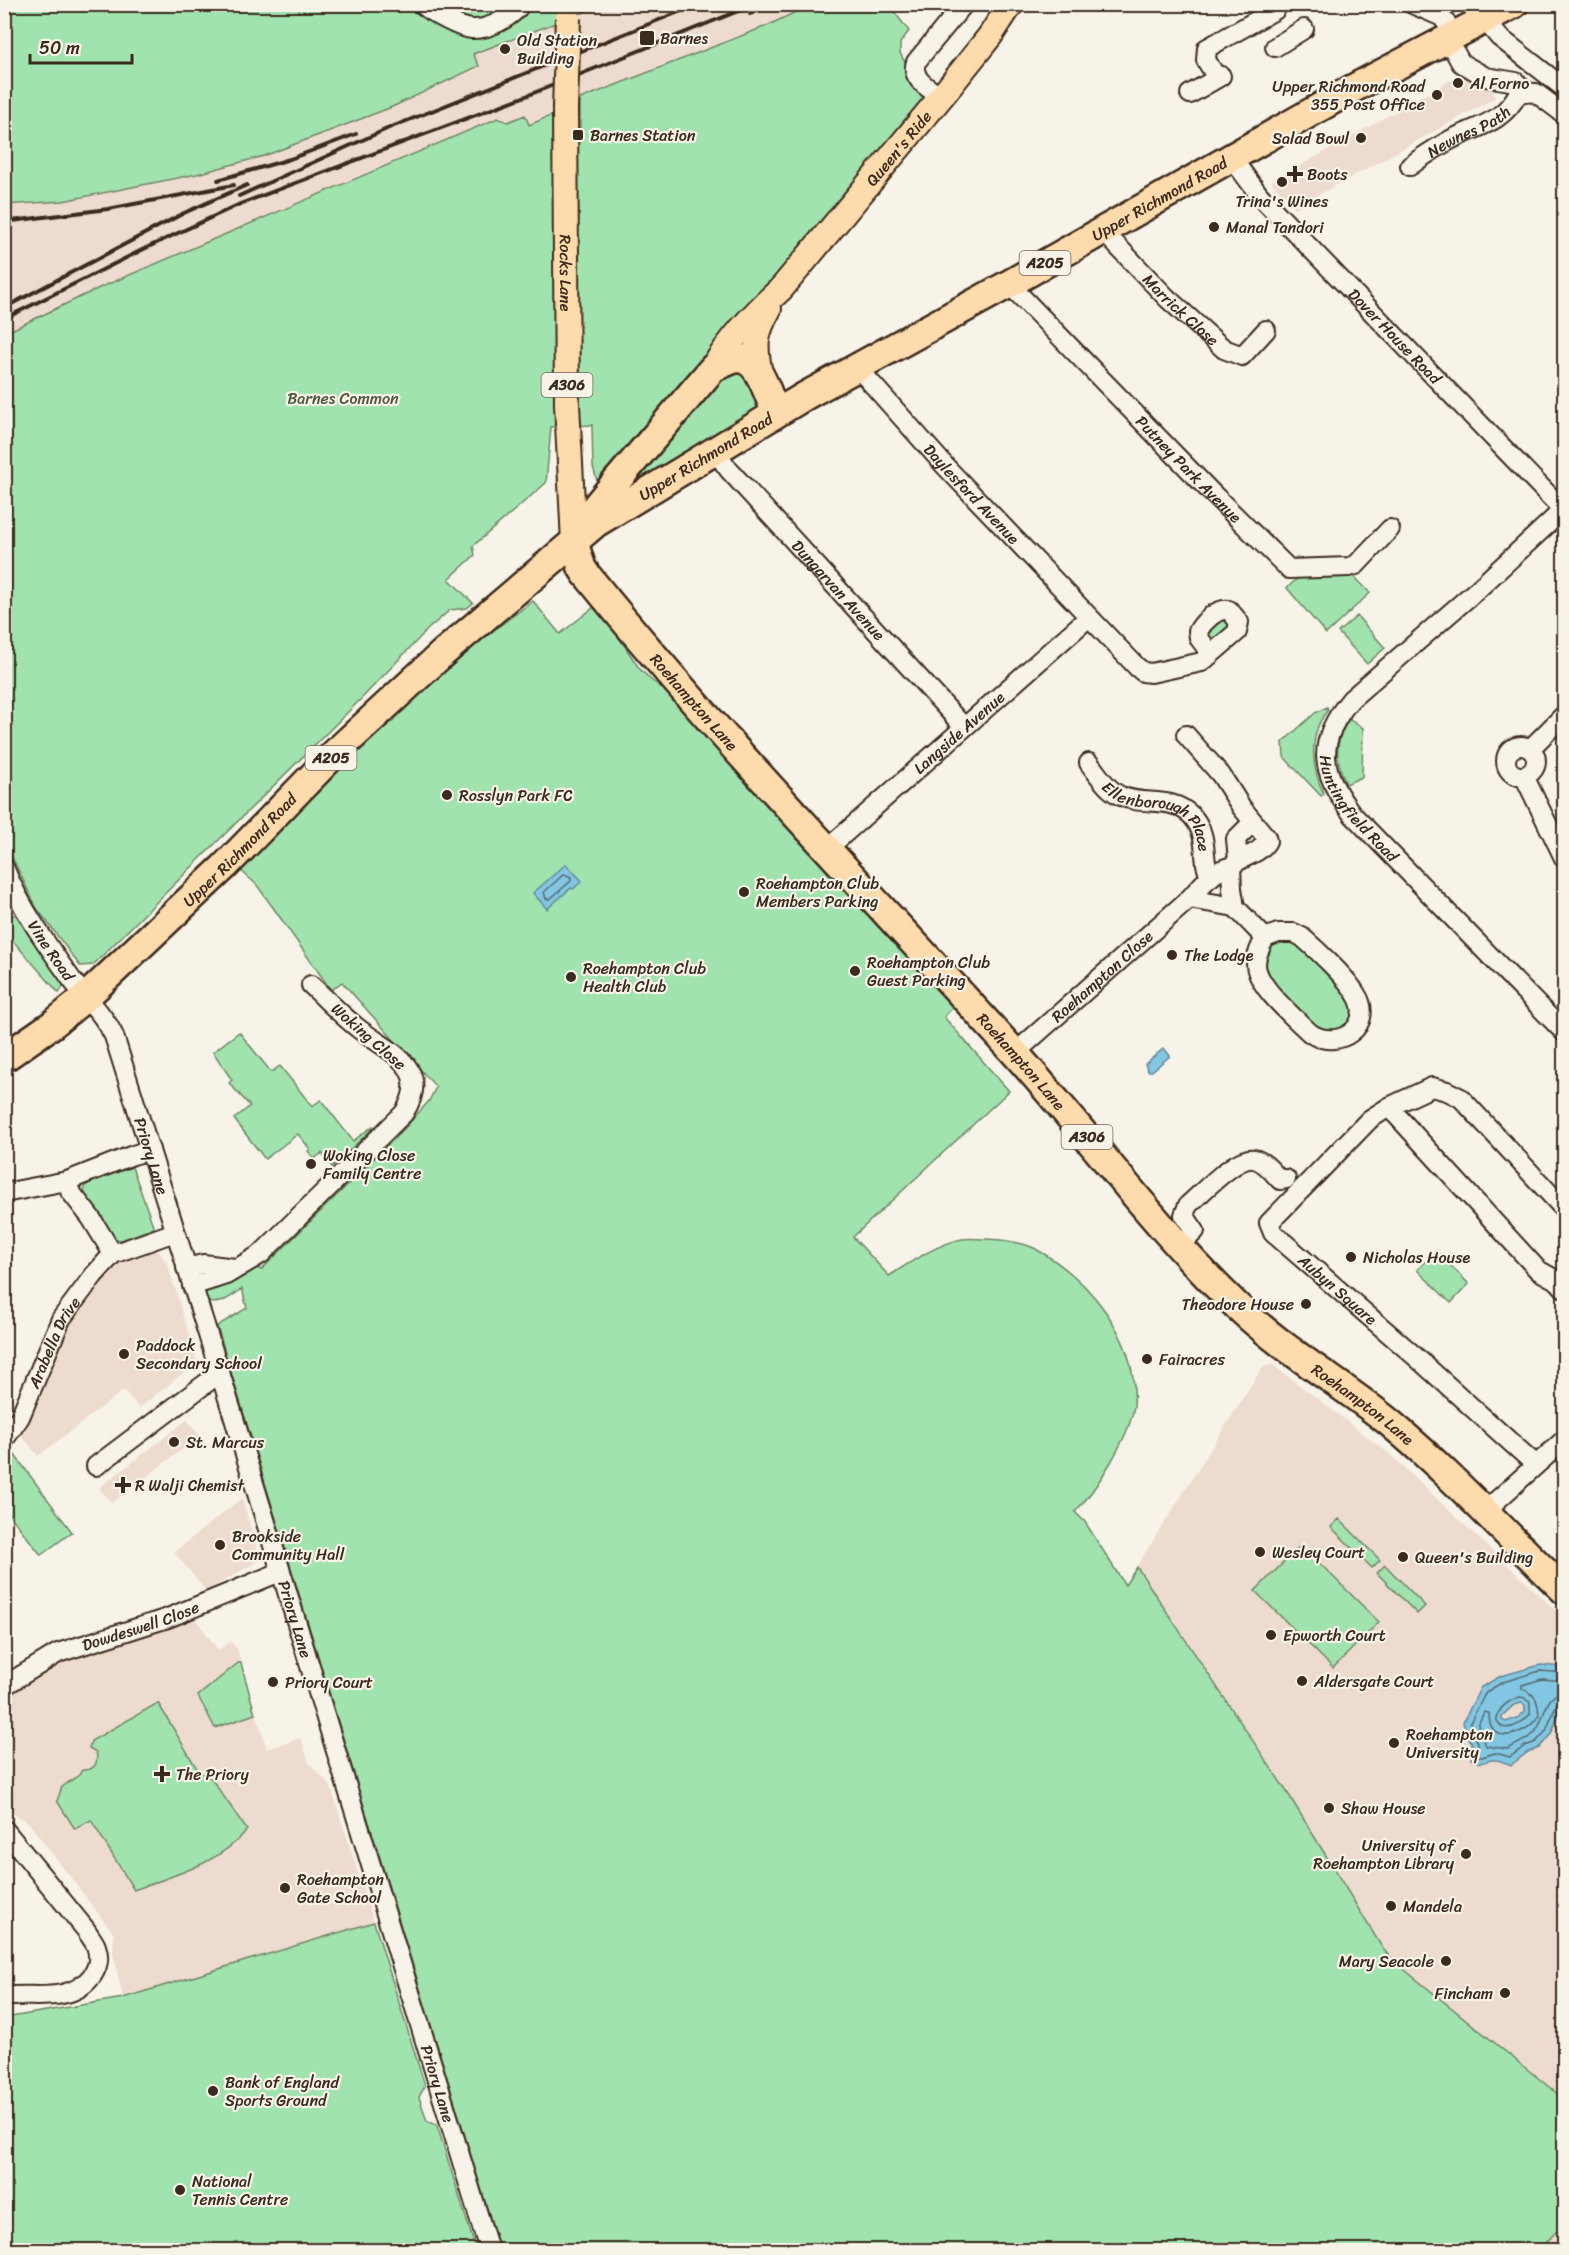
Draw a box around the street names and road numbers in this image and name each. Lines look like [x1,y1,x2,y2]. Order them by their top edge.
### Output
street label: Newnes Path [1421,99,1518,166]
street label: Queen's Ride [858,104,939,193]
street label: Upper Richmond Road [1086,148,1234,249]
street label: Rocks Lane [551,234,580,312]
road number: A205 [1020,251,1070,275]
street label: Marrick Close [1135,266,1226,353]
street label: Dover House Road [1341,281,1450,392]
road number: A306 [542,373,592,397]
street label: Upper Richmond Road [633,404,780,509]
street label: Putney Park Avenue [1128,408,1249,531]
street label: Daylesford Avenue [916,437,1027,552]
street label: Dungarvan Avenue [784,533,893,648]
street label: Roehampton Lane [642,646,746,758]
street label: Langside Avenue [907,684,1012,782]
road number: A205 [306,746,356,770]
street label: Huntingfield Road [1311,754,1407,870]
street label: Ellenborough Place [1094,774,1219,853]
street label: Upper Richmond Road [176,785,305,914]
street label: Vine Road [20,914,83,989]
street label: Roehampton Close [1044,923,1160,1030]
street label: Woking Close [324,995,413,1078]
street label: Roehampton Lane [969,1006,1073,1117]
street label: Priory Lane [125,1113,177,1199]
road number: A306 [1062,1125,1112,1149]
street label: Aubyn Square [1290,1246,1384,1333]
street label: Arabella Drive [19,1290,88,1394]
street label: Roehampton Lane [1305,1356,1421,1453]
street label: Priory Lane [269,1577,321,1662]
street label: Dowdeswell Close [78,1593,204,1660]
street label: Priory Lane [412,2041,463,2126]

